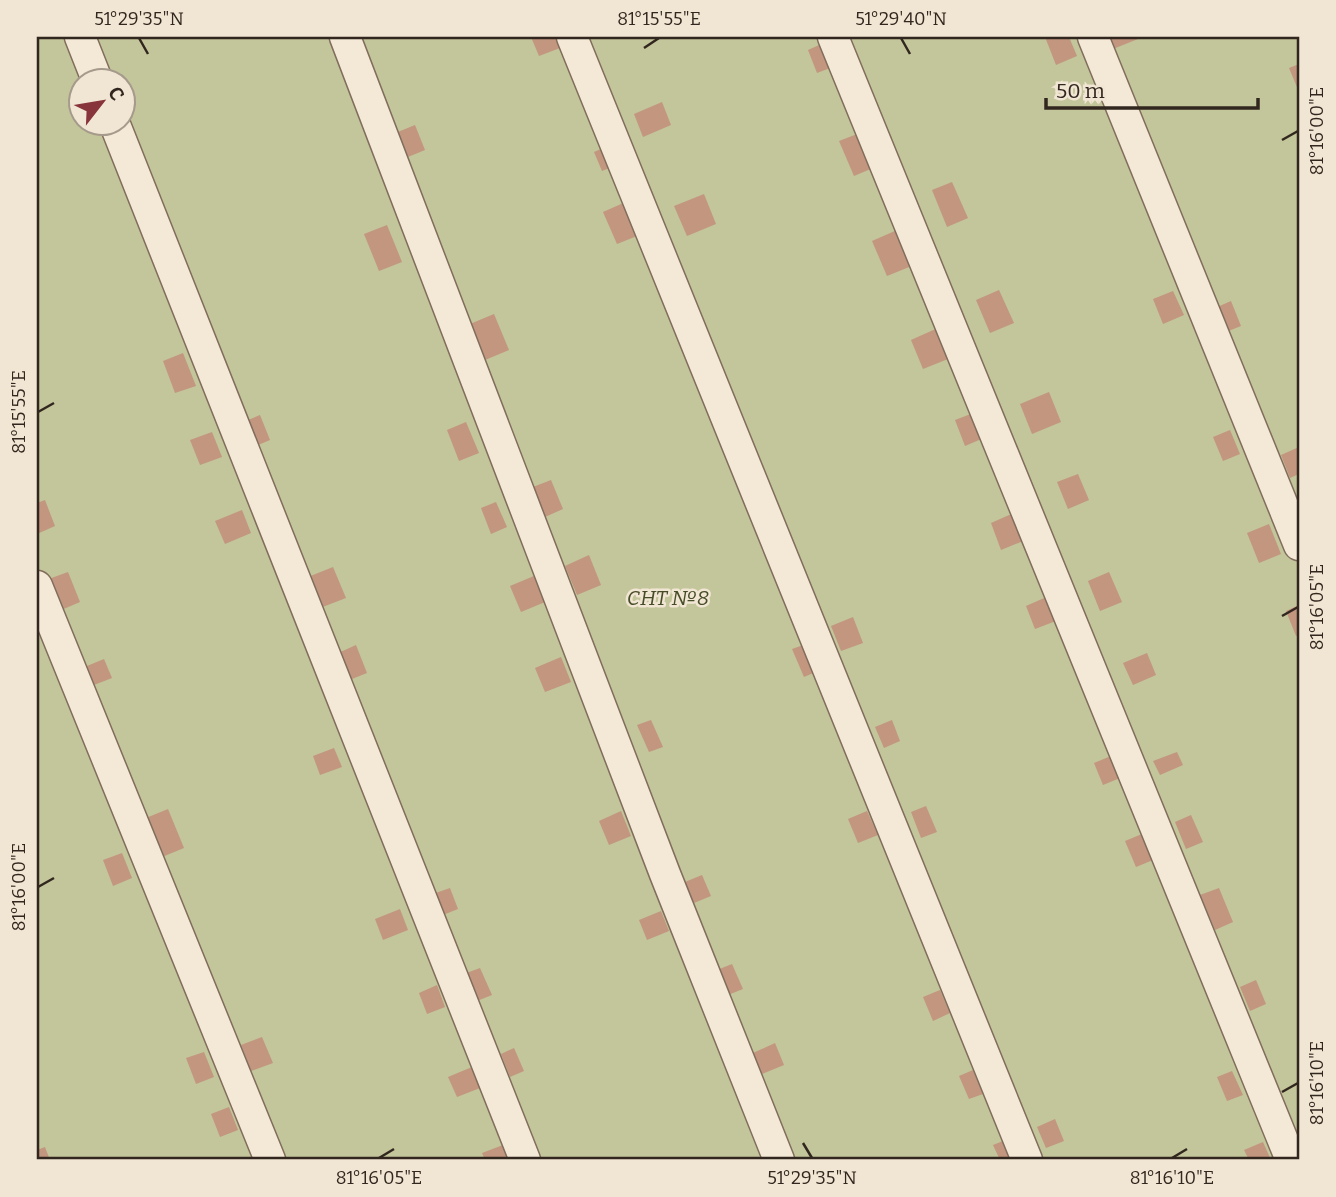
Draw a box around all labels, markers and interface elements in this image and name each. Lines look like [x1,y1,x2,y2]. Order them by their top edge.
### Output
text: 51°29'35"N [94,8,184,30]
text: 81°15'55"E [617,8,701,30]
text: 51°29'40"N [855,8,947,30]
north arrow [66,66,136,136]
scale bar [1046,66,1257,110]
text: 50 m [1056,78,1105,104]
text: С [103,82,129,105]
text: 81°16'00"E [1306,87,1328,175]
text: 81°15'55"E [8,370,30,454]
text: 81°16'05"E [1306,564,1328,650]
park label: СНТ №8 [627,585,709,611]
text: 81°16'00"E [8,843,30,931]
text: 81°16'10"E [1306,1041,1328,1125]
text: 81°16'05"E [336,1167,422,1189]
text: 51°29'35"N [767,1167,857,1189]
text: 81°16'10"E [1130,1167,1214,1189]

